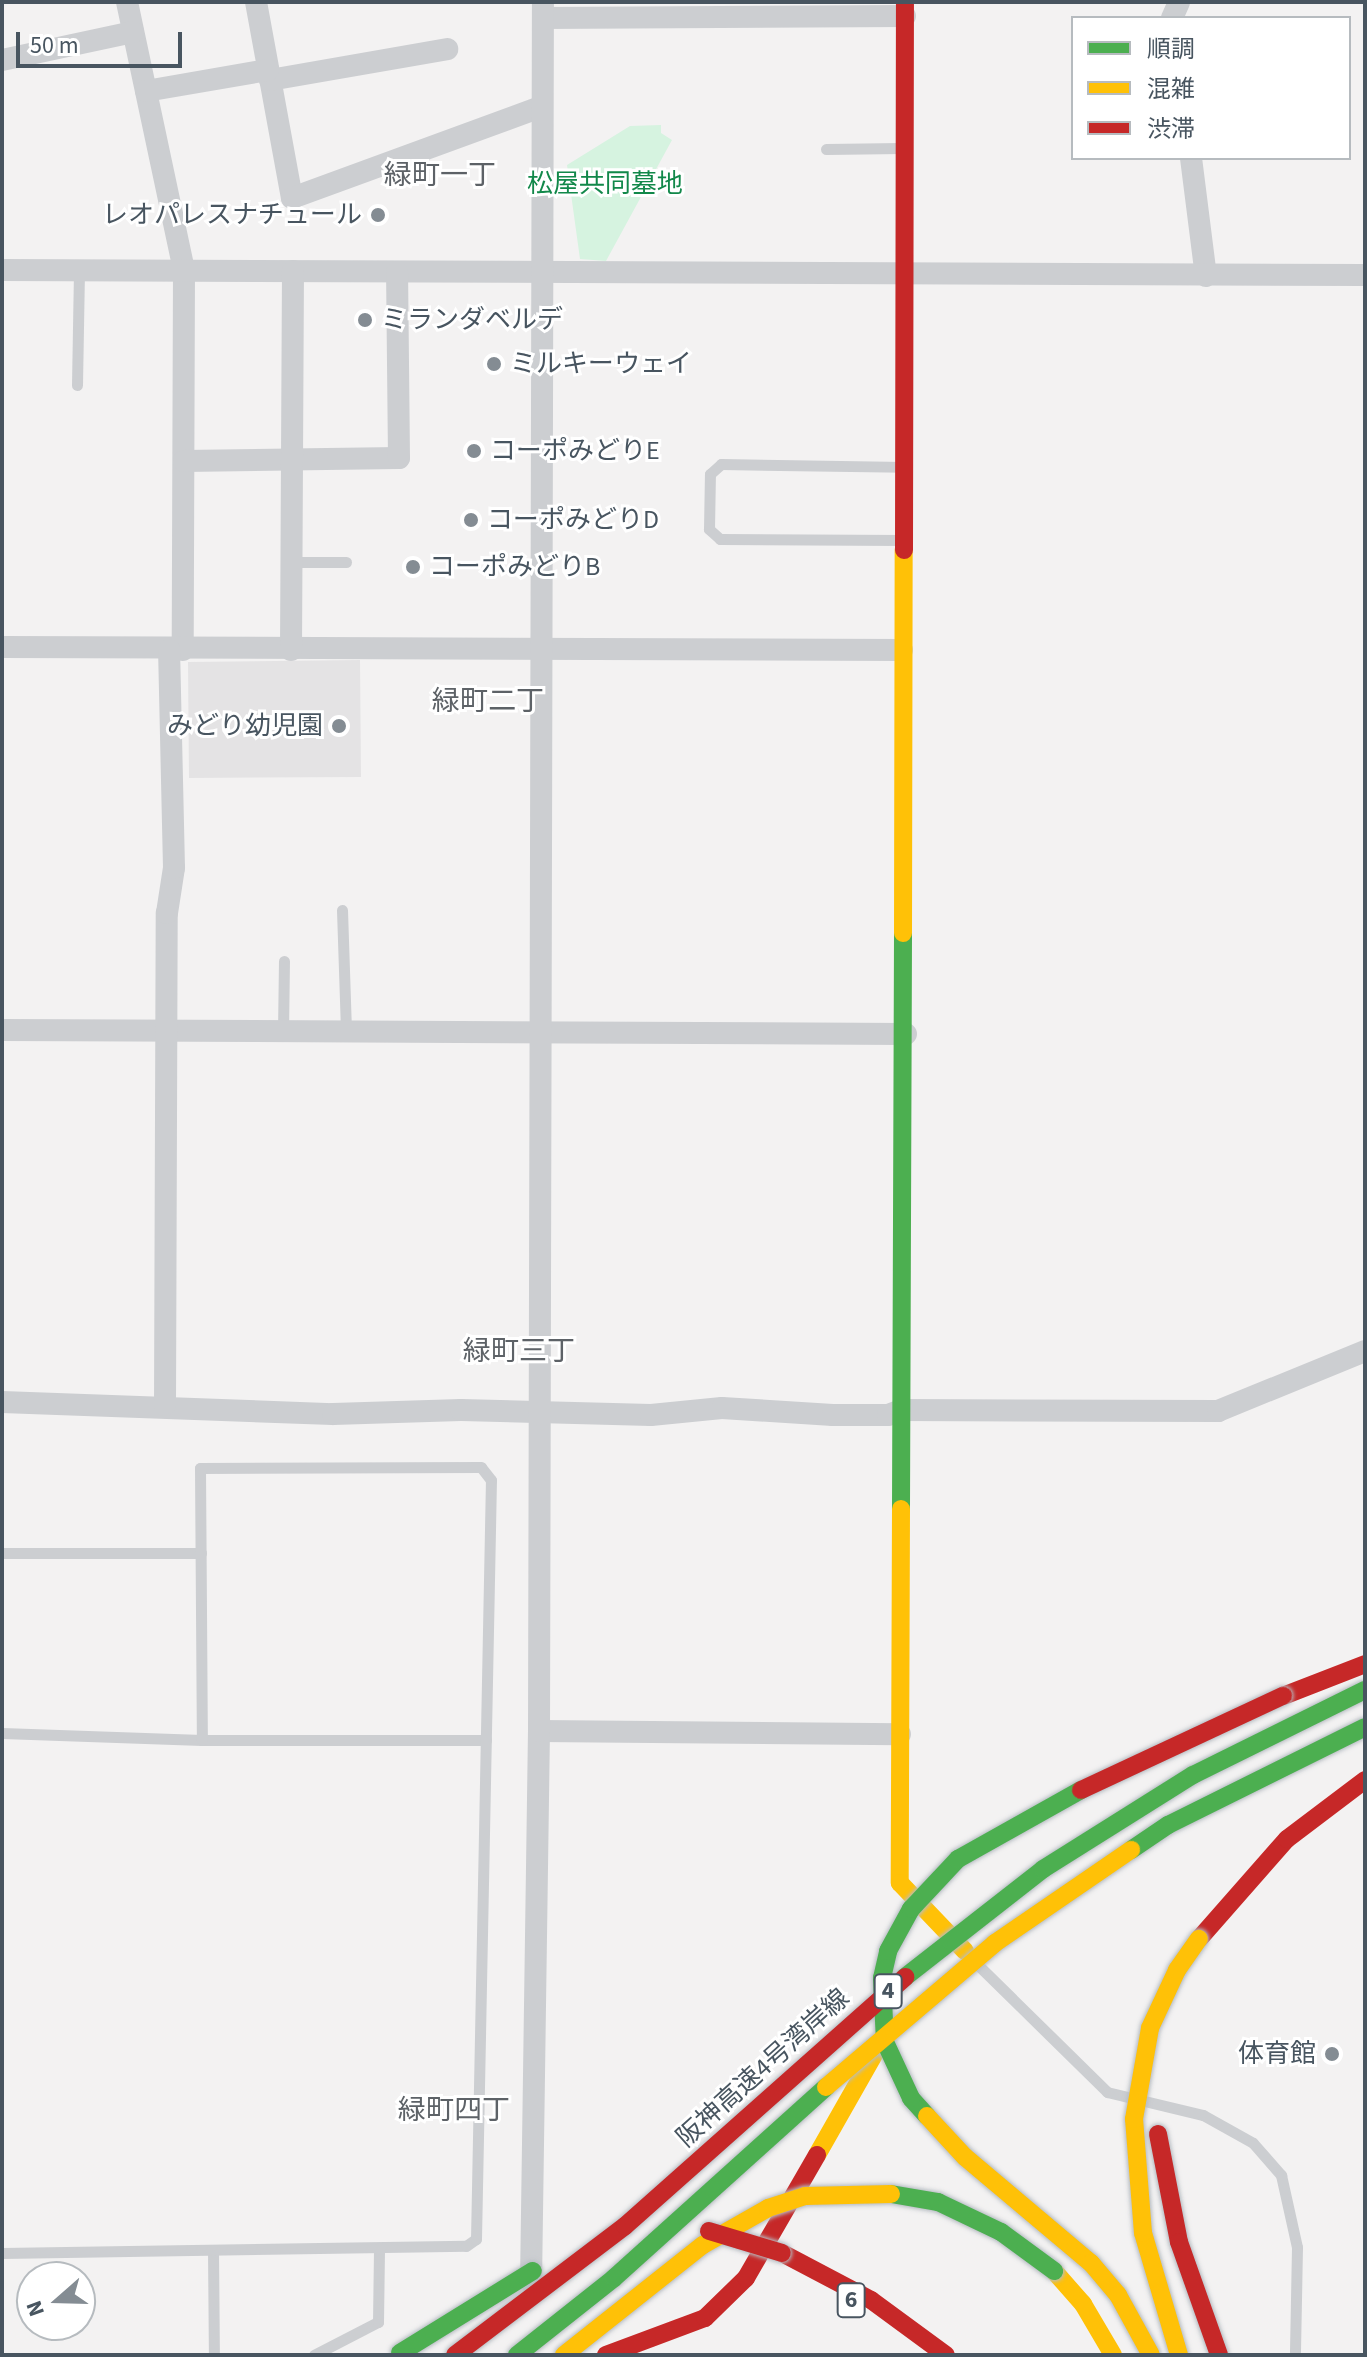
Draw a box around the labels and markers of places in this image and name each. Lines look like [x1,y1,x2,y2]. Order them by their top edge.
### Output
place label: レオパレスナチュール [102,199,362,231]
marker: レオパレスナチュール [369,206,387,224]
place label: ミランダベルデ [381,304,563,336]
marker: ミランダベルデ [356,311,374,329]
place label: ミルキーウェイ [510,348,692,380]
marker: ミルキーウェイ [485,355,503,373]
place label: コーポみどりE [490,435,660,467]
marker: コーポみどりE [465,442,483,460]
place label: コーポみどりD [487,504,659,536]
marker: コーポみどりD [462,511,480,529]
place label: コーポみどりB [429,551,600,583]
marker: コーポみどりB [404,558,422,576]
place label: みどり幼児園 [167,710,323,742]
marker: みどり幼児園 [330,717,348,735]
place label: 体育館 [1238,2038,1316,2070]
marker: 体育館 [1323,2045,1341,2063]

